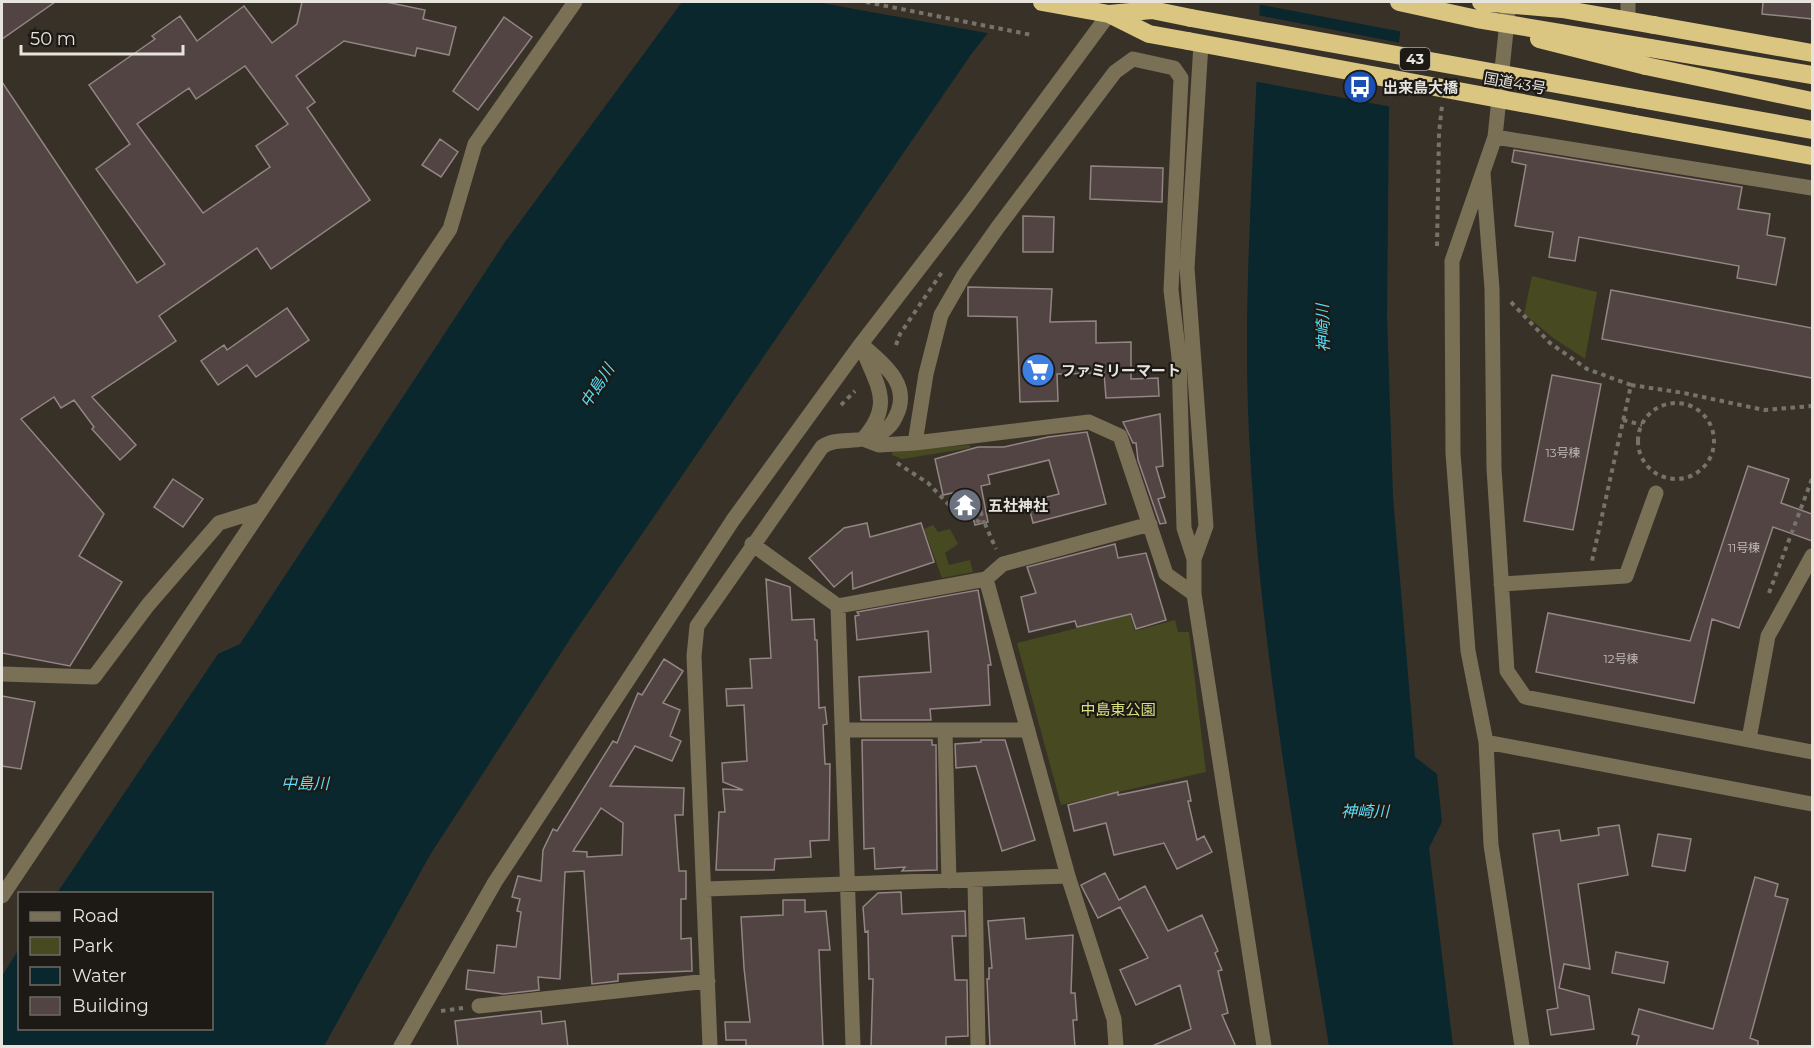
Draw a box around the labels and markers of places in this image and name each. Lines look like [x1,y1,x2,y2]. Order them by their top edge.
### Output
bus stop icon: 出来島大橋 [1342,69,1378,105]
place label: 出来島大橋 [1383,78,1459,97]
supermarket icon: ファミリーマート [1020,352,1056,388]
place label: ファミリーマート [1061,361,1181,380]
temple icon: 五社神社 [947,487,983,523]
place label: 五社神社 [988,496,1048,515]

